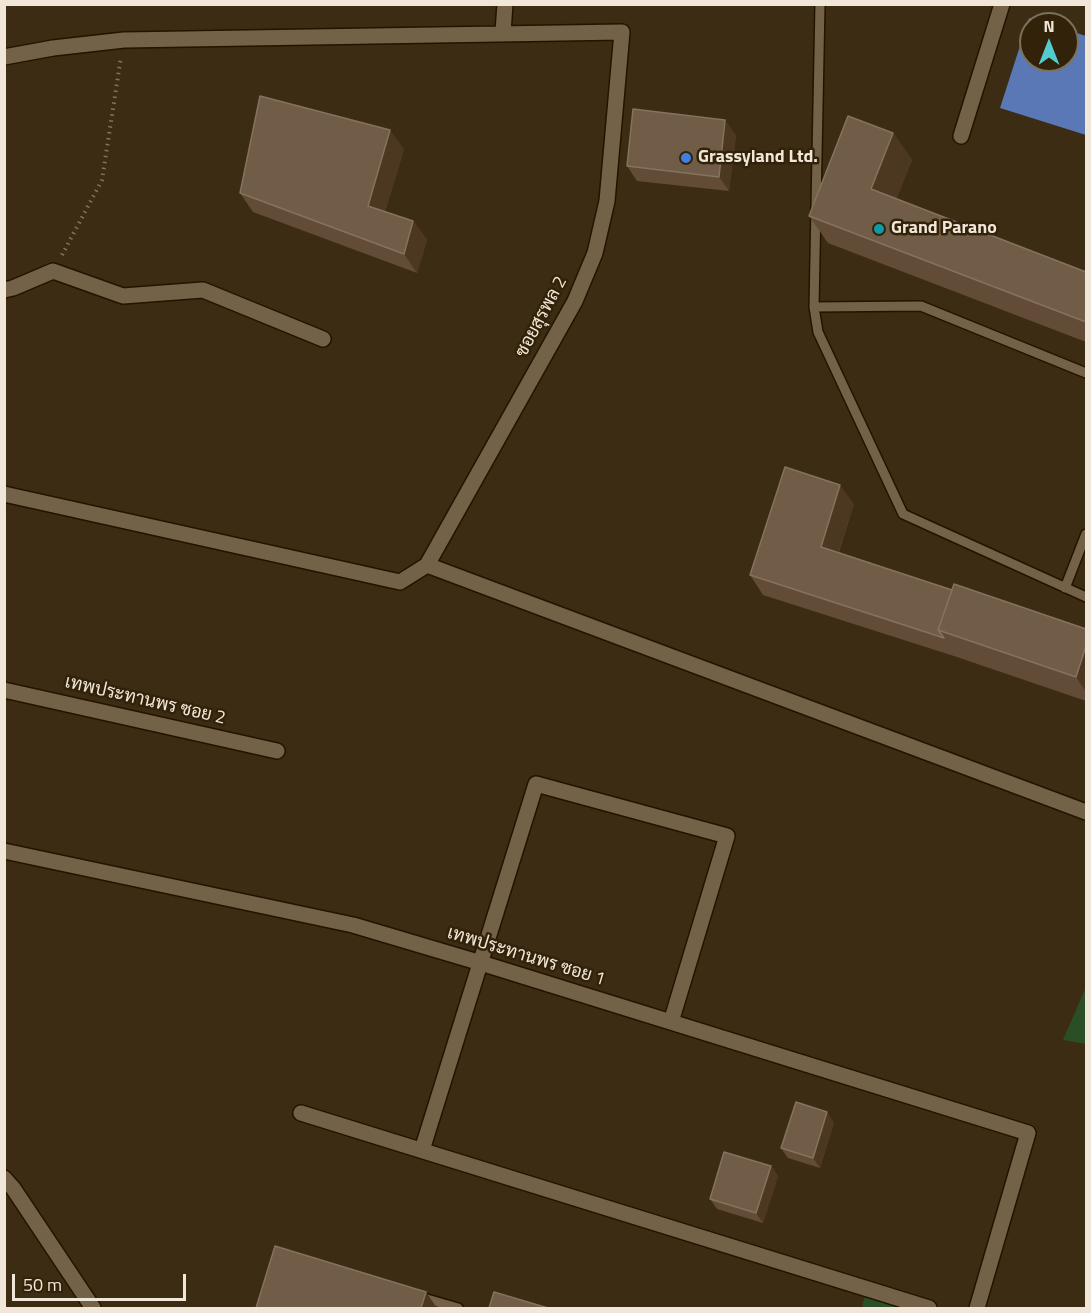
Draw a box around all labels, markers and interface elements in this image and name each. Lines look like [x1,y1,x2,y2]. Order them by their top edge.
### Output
north arrow [1019,12,1079,72]
text: N [1043,14,1055,38]
place label: Grassyland Ltd. [698,147,818,169]
marker: Grassyland Ltd. [679,151,693,165]
place label: Grand Parano [891,218,997,240]
marker: Grand Parano [872,222,886,236]
street label: ซอยสุรพล 2 [512,273,572,361]
street label: เทพประทานพร ซอย 2 [63,672,227,730]
street label: เทพประทานพร ซอย 1 [444,923,608,991]
scale bar [15,1262,189,1300]
text: 50 m [23,1271,62,1298]

